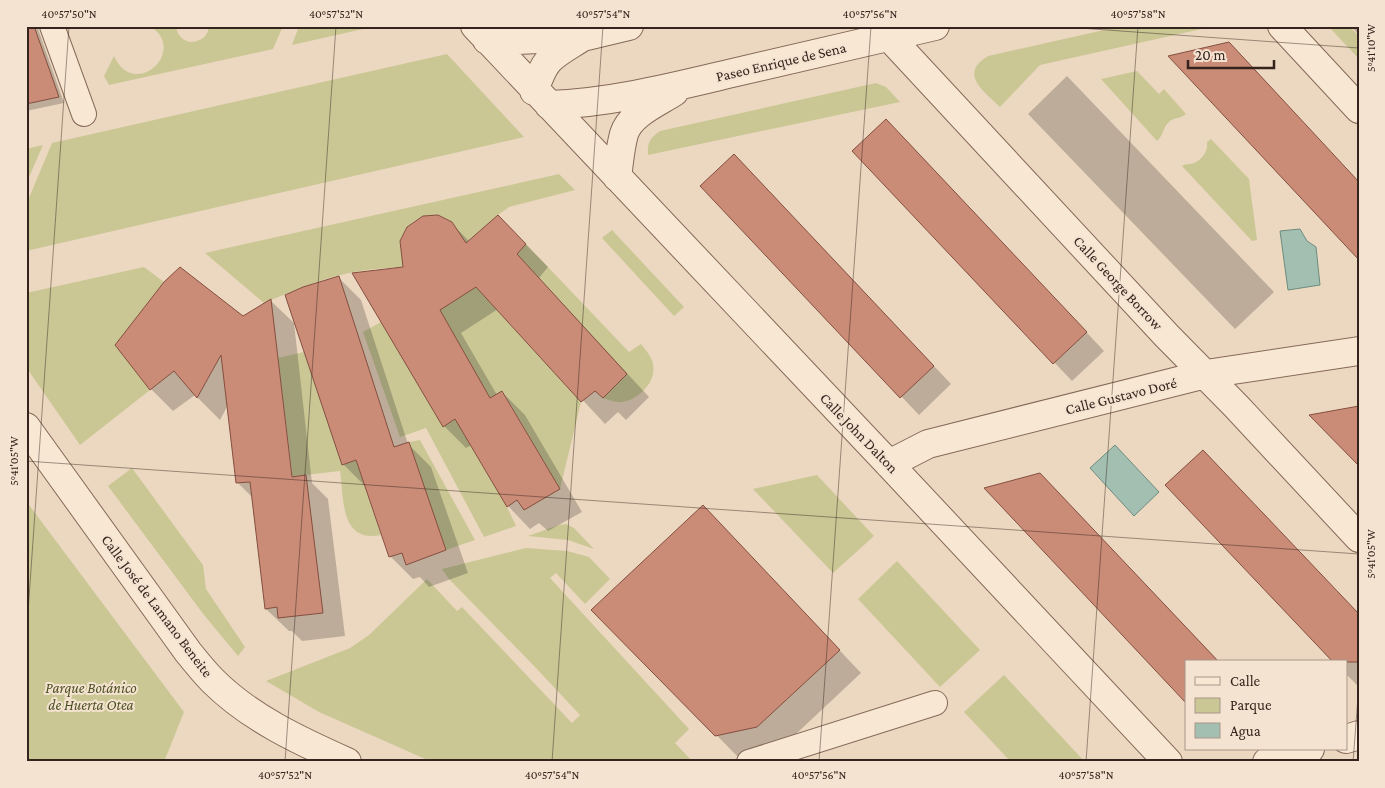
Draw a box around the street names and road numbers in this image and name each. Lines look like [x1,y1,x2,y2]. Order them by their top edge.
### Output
street label: Paseo Enrique de Sena [714,39,848,86]
street label: Calle George Borrow [1070,233,1166,335]
street label: Calle Gustavo Doré [1064,374,1179,418]
street label: Calle John Dalton [816,390,901,477]
street label: Calle José de Lamano Beneite [97,532,216,681]

